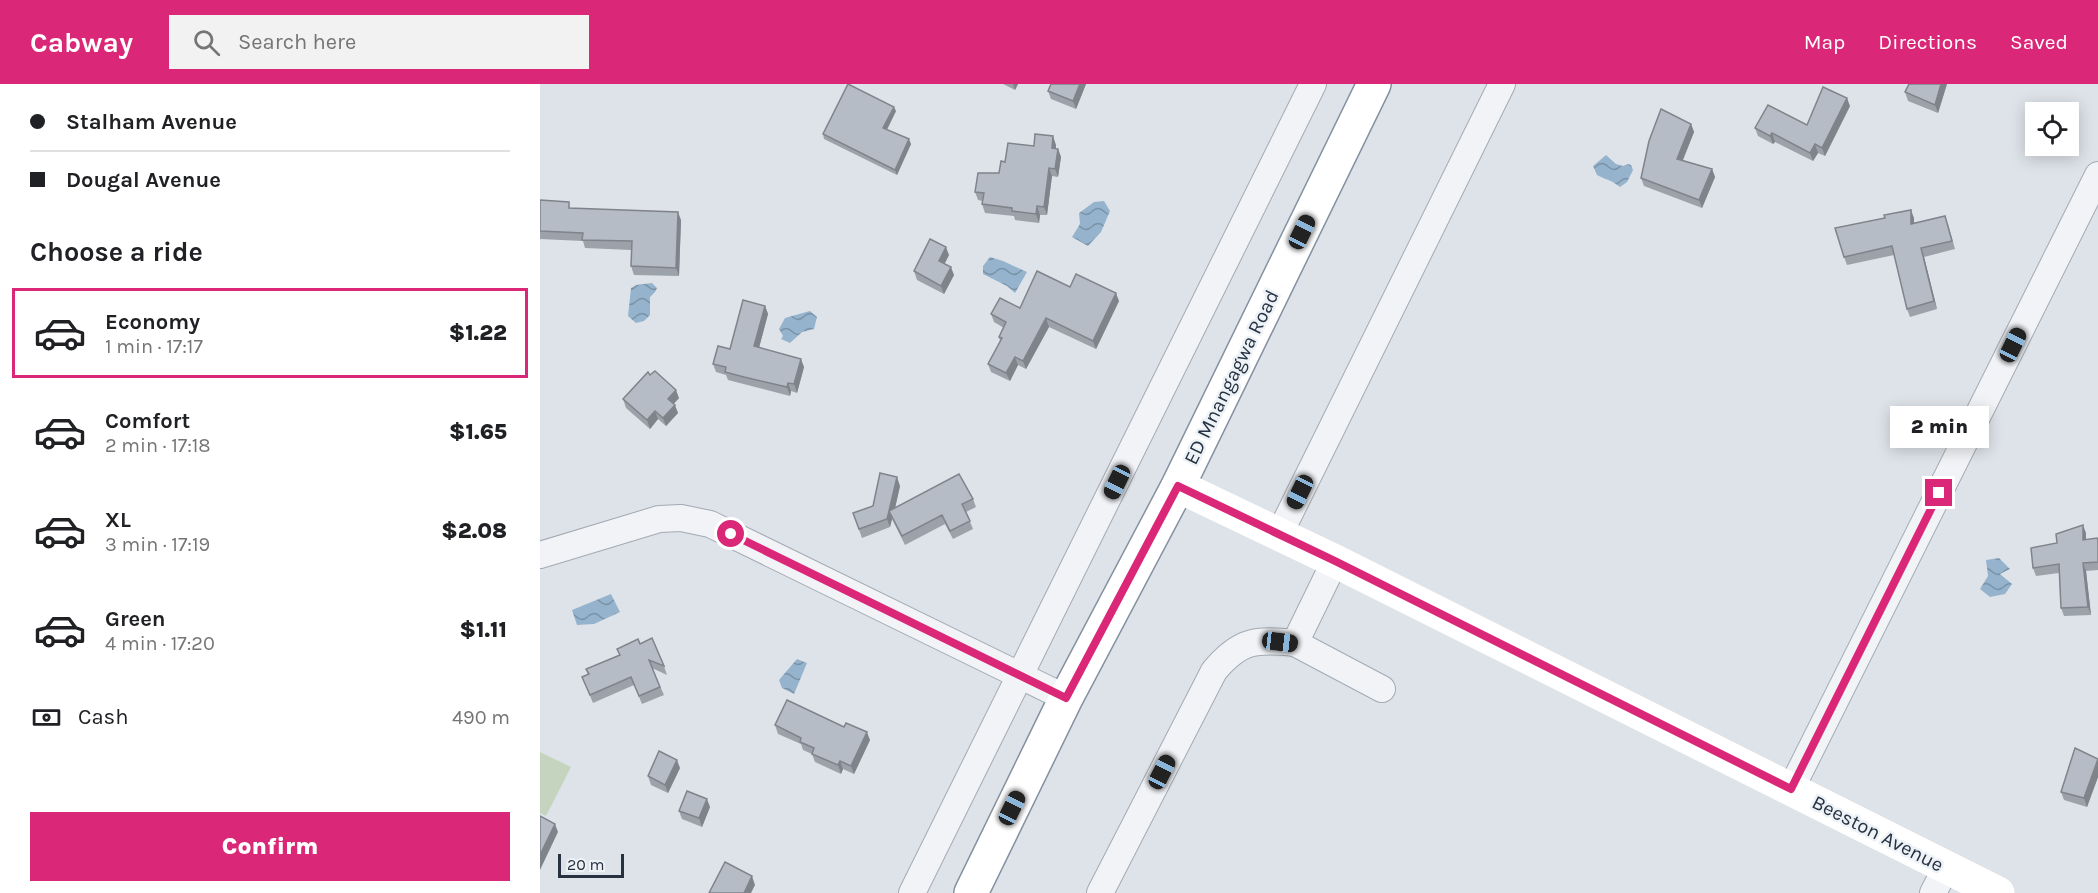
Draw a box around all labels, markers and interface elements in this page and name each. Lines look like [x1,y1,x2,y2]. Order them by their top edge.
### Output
search box [169,15,589,69]
text: Cabway [30,26,133,59]
icon: search [190,26,223,59]
text: Search here [238,29,356,55]
text: Map [1804,30,1845,54]
text: Directions [1878,30,1977,54]
text: Saved [2010,30,2068,54]
map controls [2025,102,2079,156]
button: locate [2025,102,2079,156]
text: Stalham Avenue [66,109,237,135]
text: Dougal Avenue [66,167,221,193]
car [1286,212,1318,252]
text: Choose a ride [30,236,203,268]
street label: ED Mnangagwa Road [1179,286,1284,468]
icon: car [33,306,87,360]
text: Economy [105,309,200,335]
text: $1.22 [449,320,507,346]
car [1997,325,2029,365]
text: 1 min · 17:17 [105,335,203,358]
icon: car [33,405,87,459]
callout: 2 min [1890,406,1988,448]
text: Comfort [105,408,190,434]
text: 2 min [1911,415,1968,438]
text: $1.65 [449,419,507,445]
text: 2 min · 17:18 [105,434,211,457]
car [1101,462,1133,502]
car [1284,472,1316,512]
route end [1925,479,1952,506]
icon: car [33,504,87,558]
text: XL [105,507,131,533]
text: $2.08 [441,518,507,544]
route start [717,520,744,547]
text: 3 min · 17:19 [105,533,210,556]
icon: car [33,603,87,657]
text: Green [105,606,166,632]
text: $1.11 [460,617,507,643]
car [1261,631,1299,653]
text: 4 min · 17:20 [105,632,215,655]
icon: cash [30,701,63,734]
text: Cash [78,704,128,730]
text: 490 m [452,706,510,729]
car [1146,752,1178,792]
car [996,788,1028,828]
street label: Beeston Avenue [1808,790,1947,877]
button: Confirm [30,812,510,881]
scale bar [558,851,624,878]
text: 20 m [567,855,605,874]

